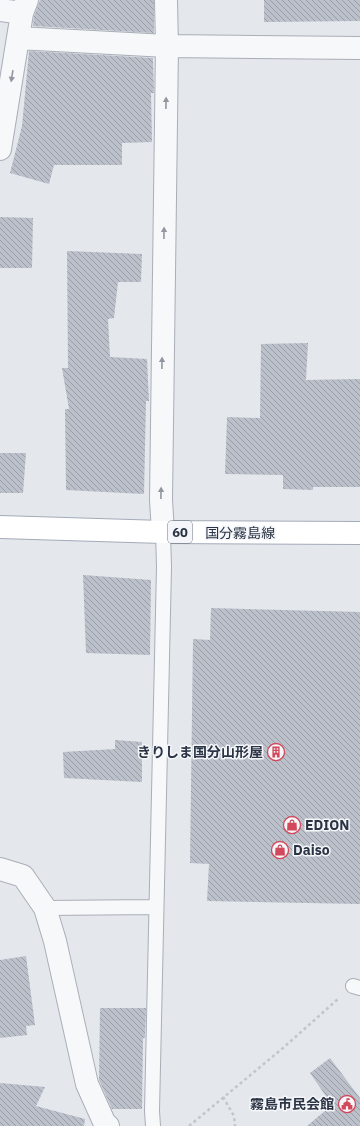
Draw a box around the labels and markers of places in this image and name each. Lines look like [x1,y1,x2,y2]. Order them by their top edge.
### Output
building icon: きりしま国分山形屋 [266,742,286,762]
place label: きりしま国分山形屋 [137,743,263,761]
shop icon: EDION [282,815,302,835]
place label: EDION [305,816,349,834]
shop icon: Daiso [270,840,290,860]
place label: Daiso [293,841,330,859]
public building icon: 霧島市民会館 [337,1094,357,1114]
place label: 霧島市民会館 [250,1095,334,1113]

